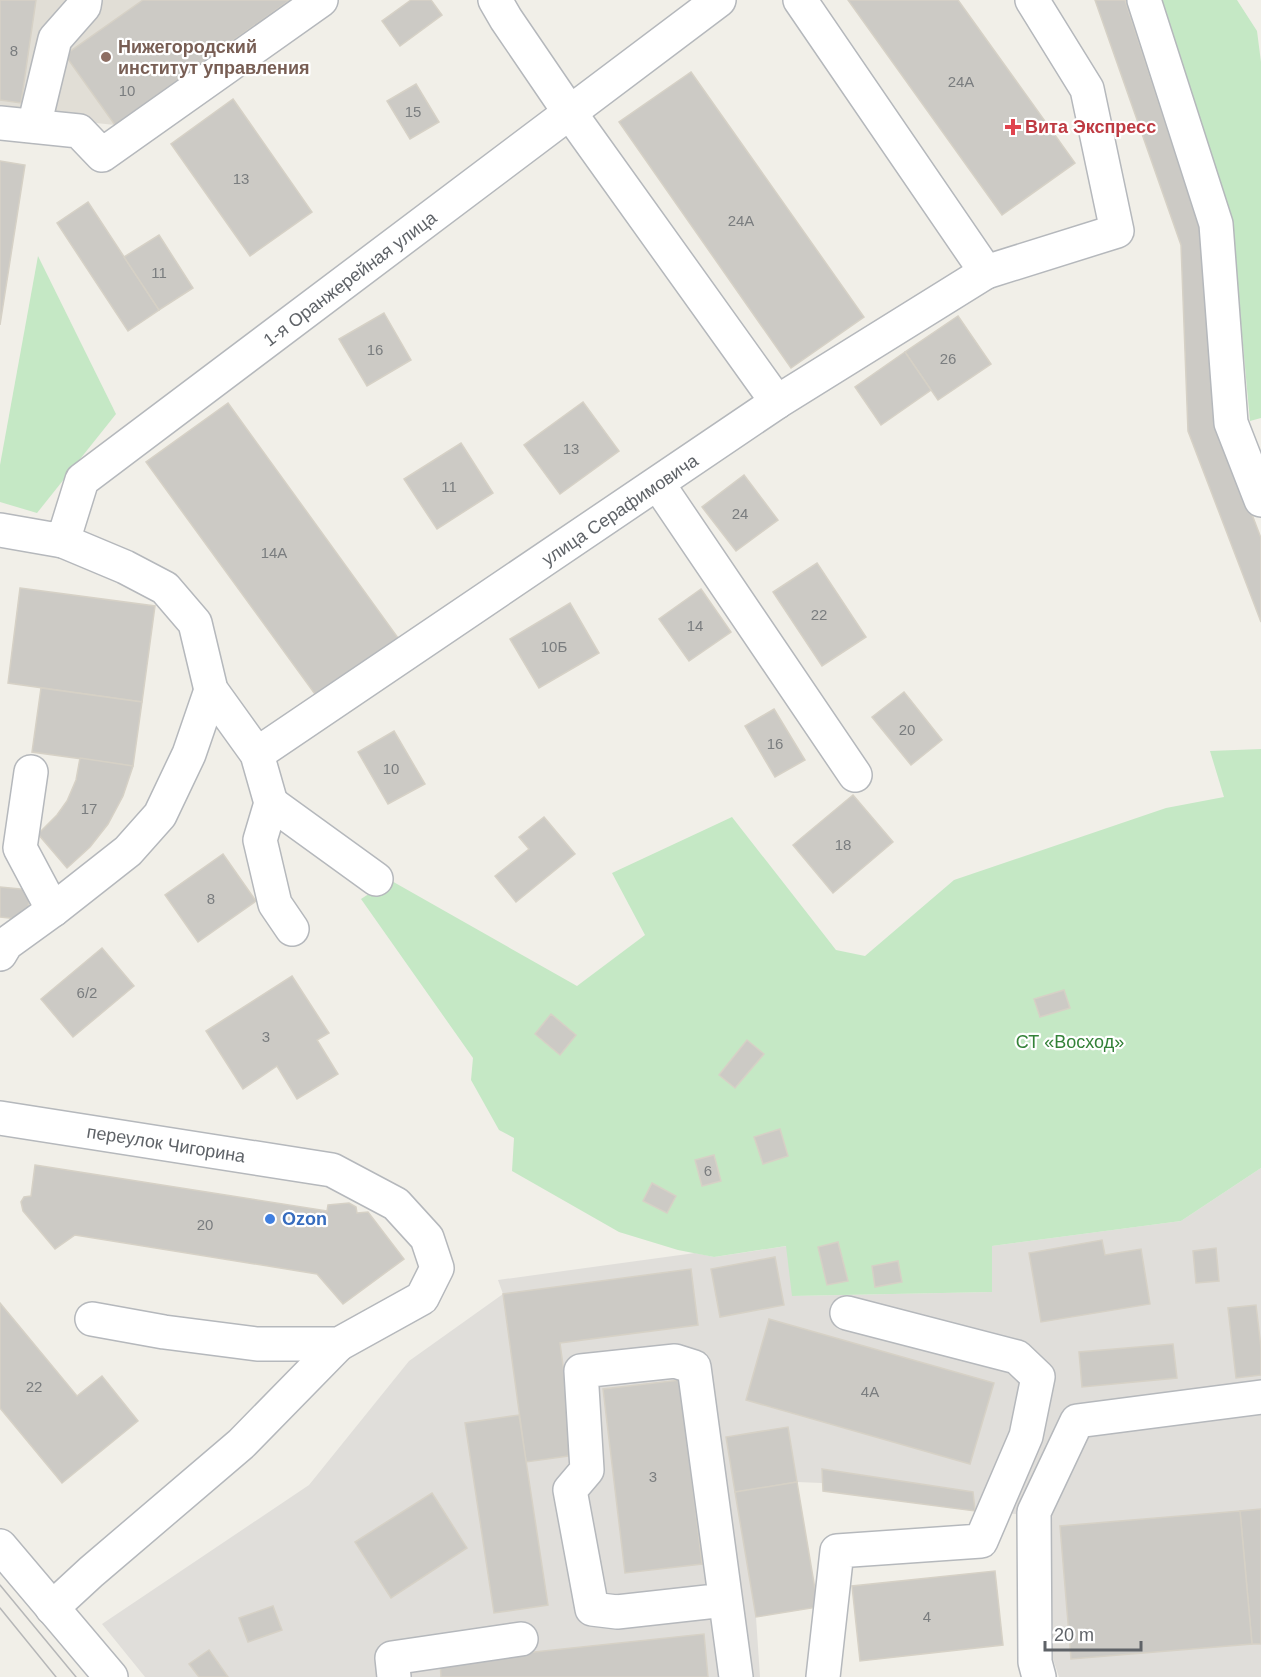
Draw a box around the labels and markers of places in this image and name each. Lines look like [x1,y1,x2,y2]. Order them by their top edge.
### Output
place label: Нижегородский институт управления [118,37,310,78]
marker: Нижегородский институт управления [99,50,113,64]
place label: Вита Экспресс [1025,117,1156,137]
marker: Вита Экспресс [1006,120,1020,134]
place label: Ozon [282,1209,327,1229]
marker: Ozon [263,1212,277,1226]

